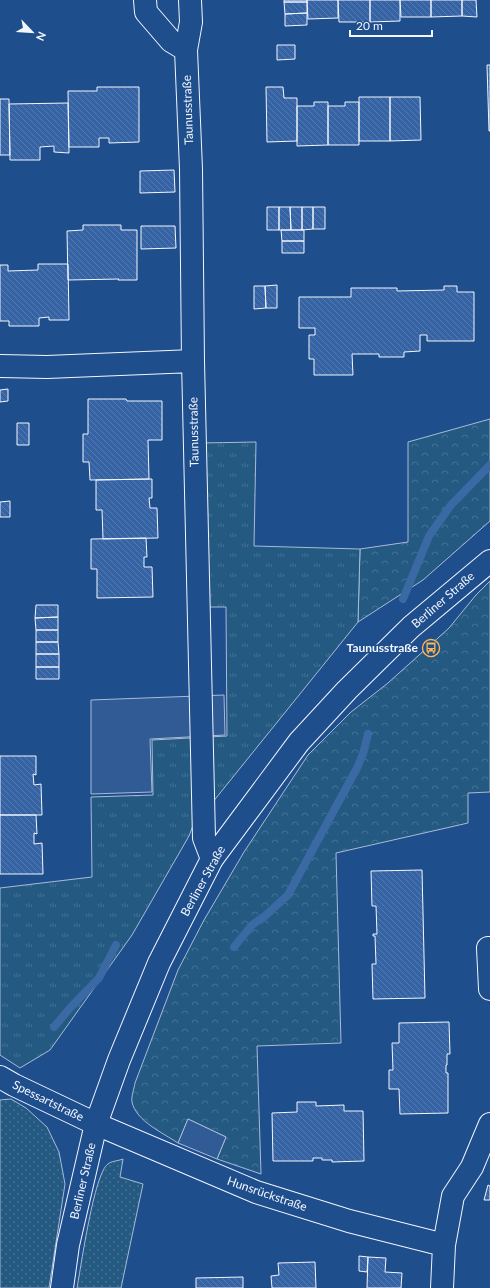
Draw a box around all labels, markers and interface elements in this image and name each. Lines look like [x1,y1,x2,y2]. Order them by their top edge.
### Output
north arrow [12,12,52,52]
scale bar [350,12,432,38]
text: 20 m [356,18,383,33]
text: N [34,30,49,43]
street label: Taunusstraße [179,75,196,145]
street label: Taunusstraße [185,397,202,467]
street label: Berliner Straße [408,568,477,631]
bus stop icon: Taunusstraße [421,638,441,658]
place label: Taunusstraße [347,640,419,655]
street label: Berliner Straße [177,843,228,919]
street label: Spessartstraße [10,1077,86,1124]
street label: Berliner Straße [66,1141,99,1221]
street label: Hunsrückstraße [225,1173,309,1214]

